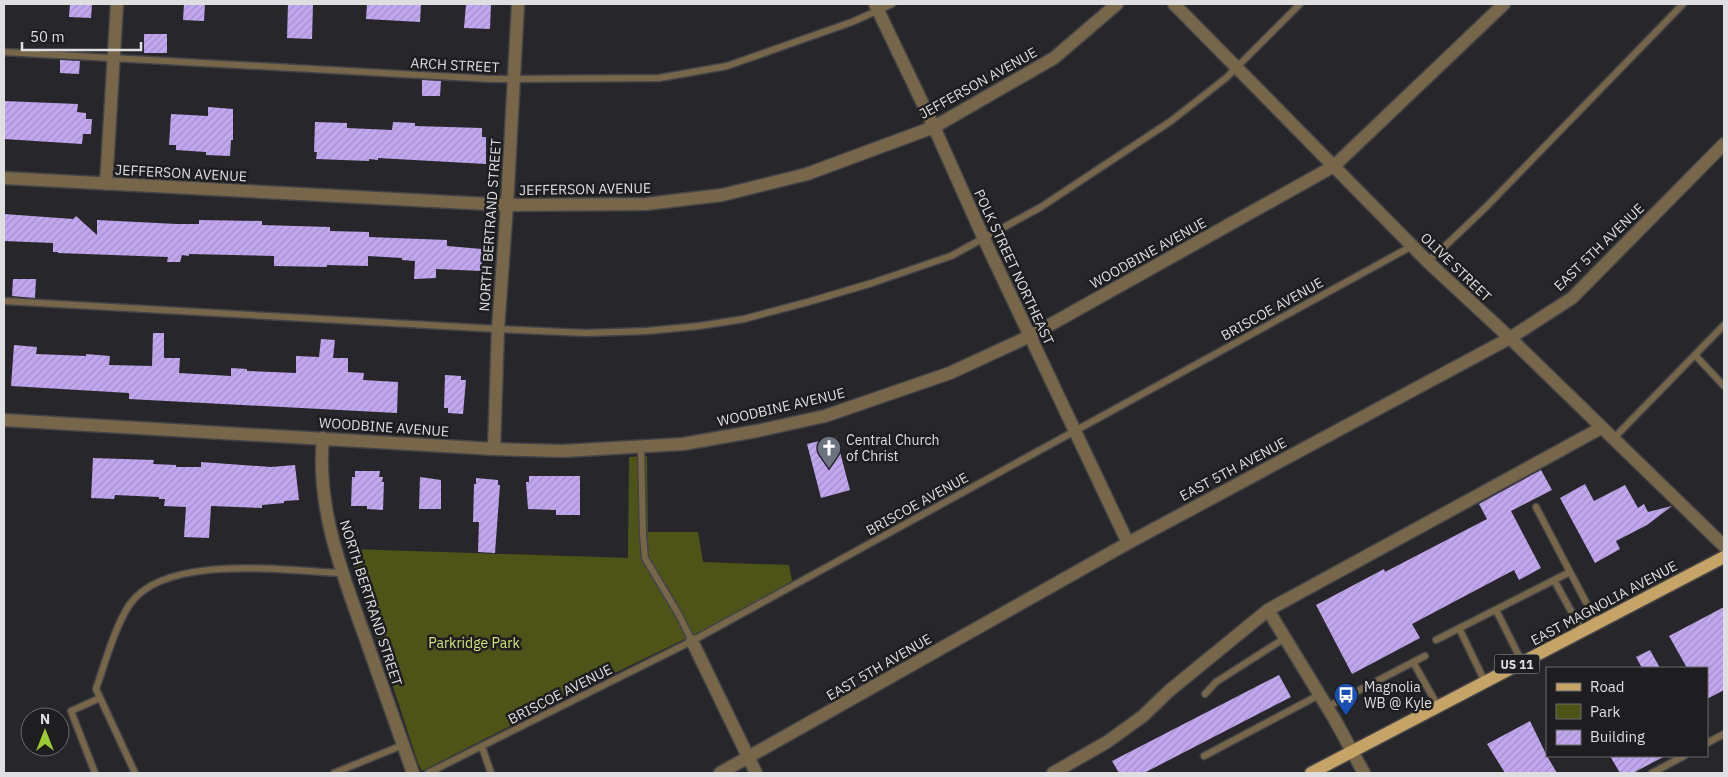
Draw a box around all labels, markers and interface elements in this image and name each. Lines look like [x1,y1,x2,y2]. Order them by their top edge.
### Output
scale bar [22,20,141,52]
text: 50 m [30,27,65,46]
street label: JEFFERSON AVENUE [916,43,1040,123]
street label: ARCH STREET [410,54,500,76]
street label: NORTH BERTRAND STREET [475,138,505,312]
street label: JEFFERSON AVENUE [115,161,247,185]
street label: JEFFERSON AVENUE [519,179,651,199]
street label: POLK STREET NORTHEAST [970,186,1058,348]
street label: EAST 5TH AVENUE [1550,199,1648,295]
street label: WOODBINE AVENUE [1087,214,1209,292]
street label: OLIVE STREET [1417,229,1495,305]
street label: BRISCOE AVENUE [1218,273,1326,345]
street label: WOODBINE AVENUE [715,384,847,430]
street label: WOODBINE AVENUE [318,413,450,441]
place label: Central Church of Christ [846,431,940,465]
street label: EAST 5TH AVENUE [1176,433,1290,505]
church icon: Central Church of Christ [816,435,842,469]
street label: BRISCOE AVENUE [863,468,971,540]
street label: NORTH BERTRAND STREET [336,518,406,688]
street label: EAST MAGNOLIA AVENUE [1528,557,1680,649]
street label: EAST 5TH AVENUE [823,630,935,704]
park label: Parkridge Park [428,634,520,652]
road number: US 11 [1494,654,1540,674]
street label: BRISCOE AVENUE [505,660,615,728]
legend [1546,667,1708,757]
text: Road [1590,677,1625,696]
place label: Magnolia WB @ Kyle [1364,678,1432,712]
bus stop icon: Magnolia WB @ Kyle [1333,682,1359,716]
text: Park [1590,702,1620,721]
north arrow [20,707,70,757]
text: N [40,710,50,728]
text: Building [1590,727,1645,746]

